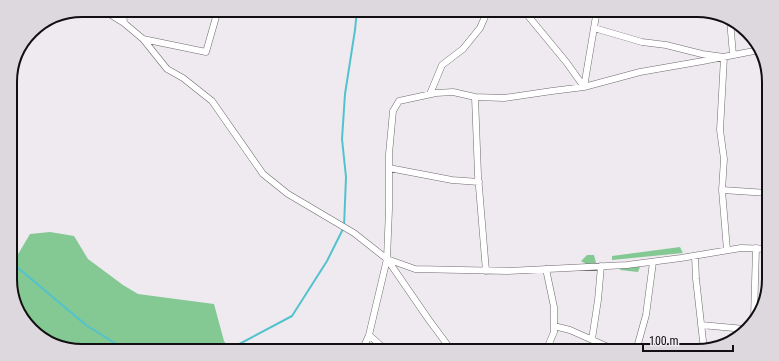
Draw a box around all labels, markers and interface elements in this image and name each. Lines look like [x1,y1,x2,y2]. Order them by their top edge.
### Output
scale bar [643,327,733,353]
text: 100 m [649,334,679,348]

